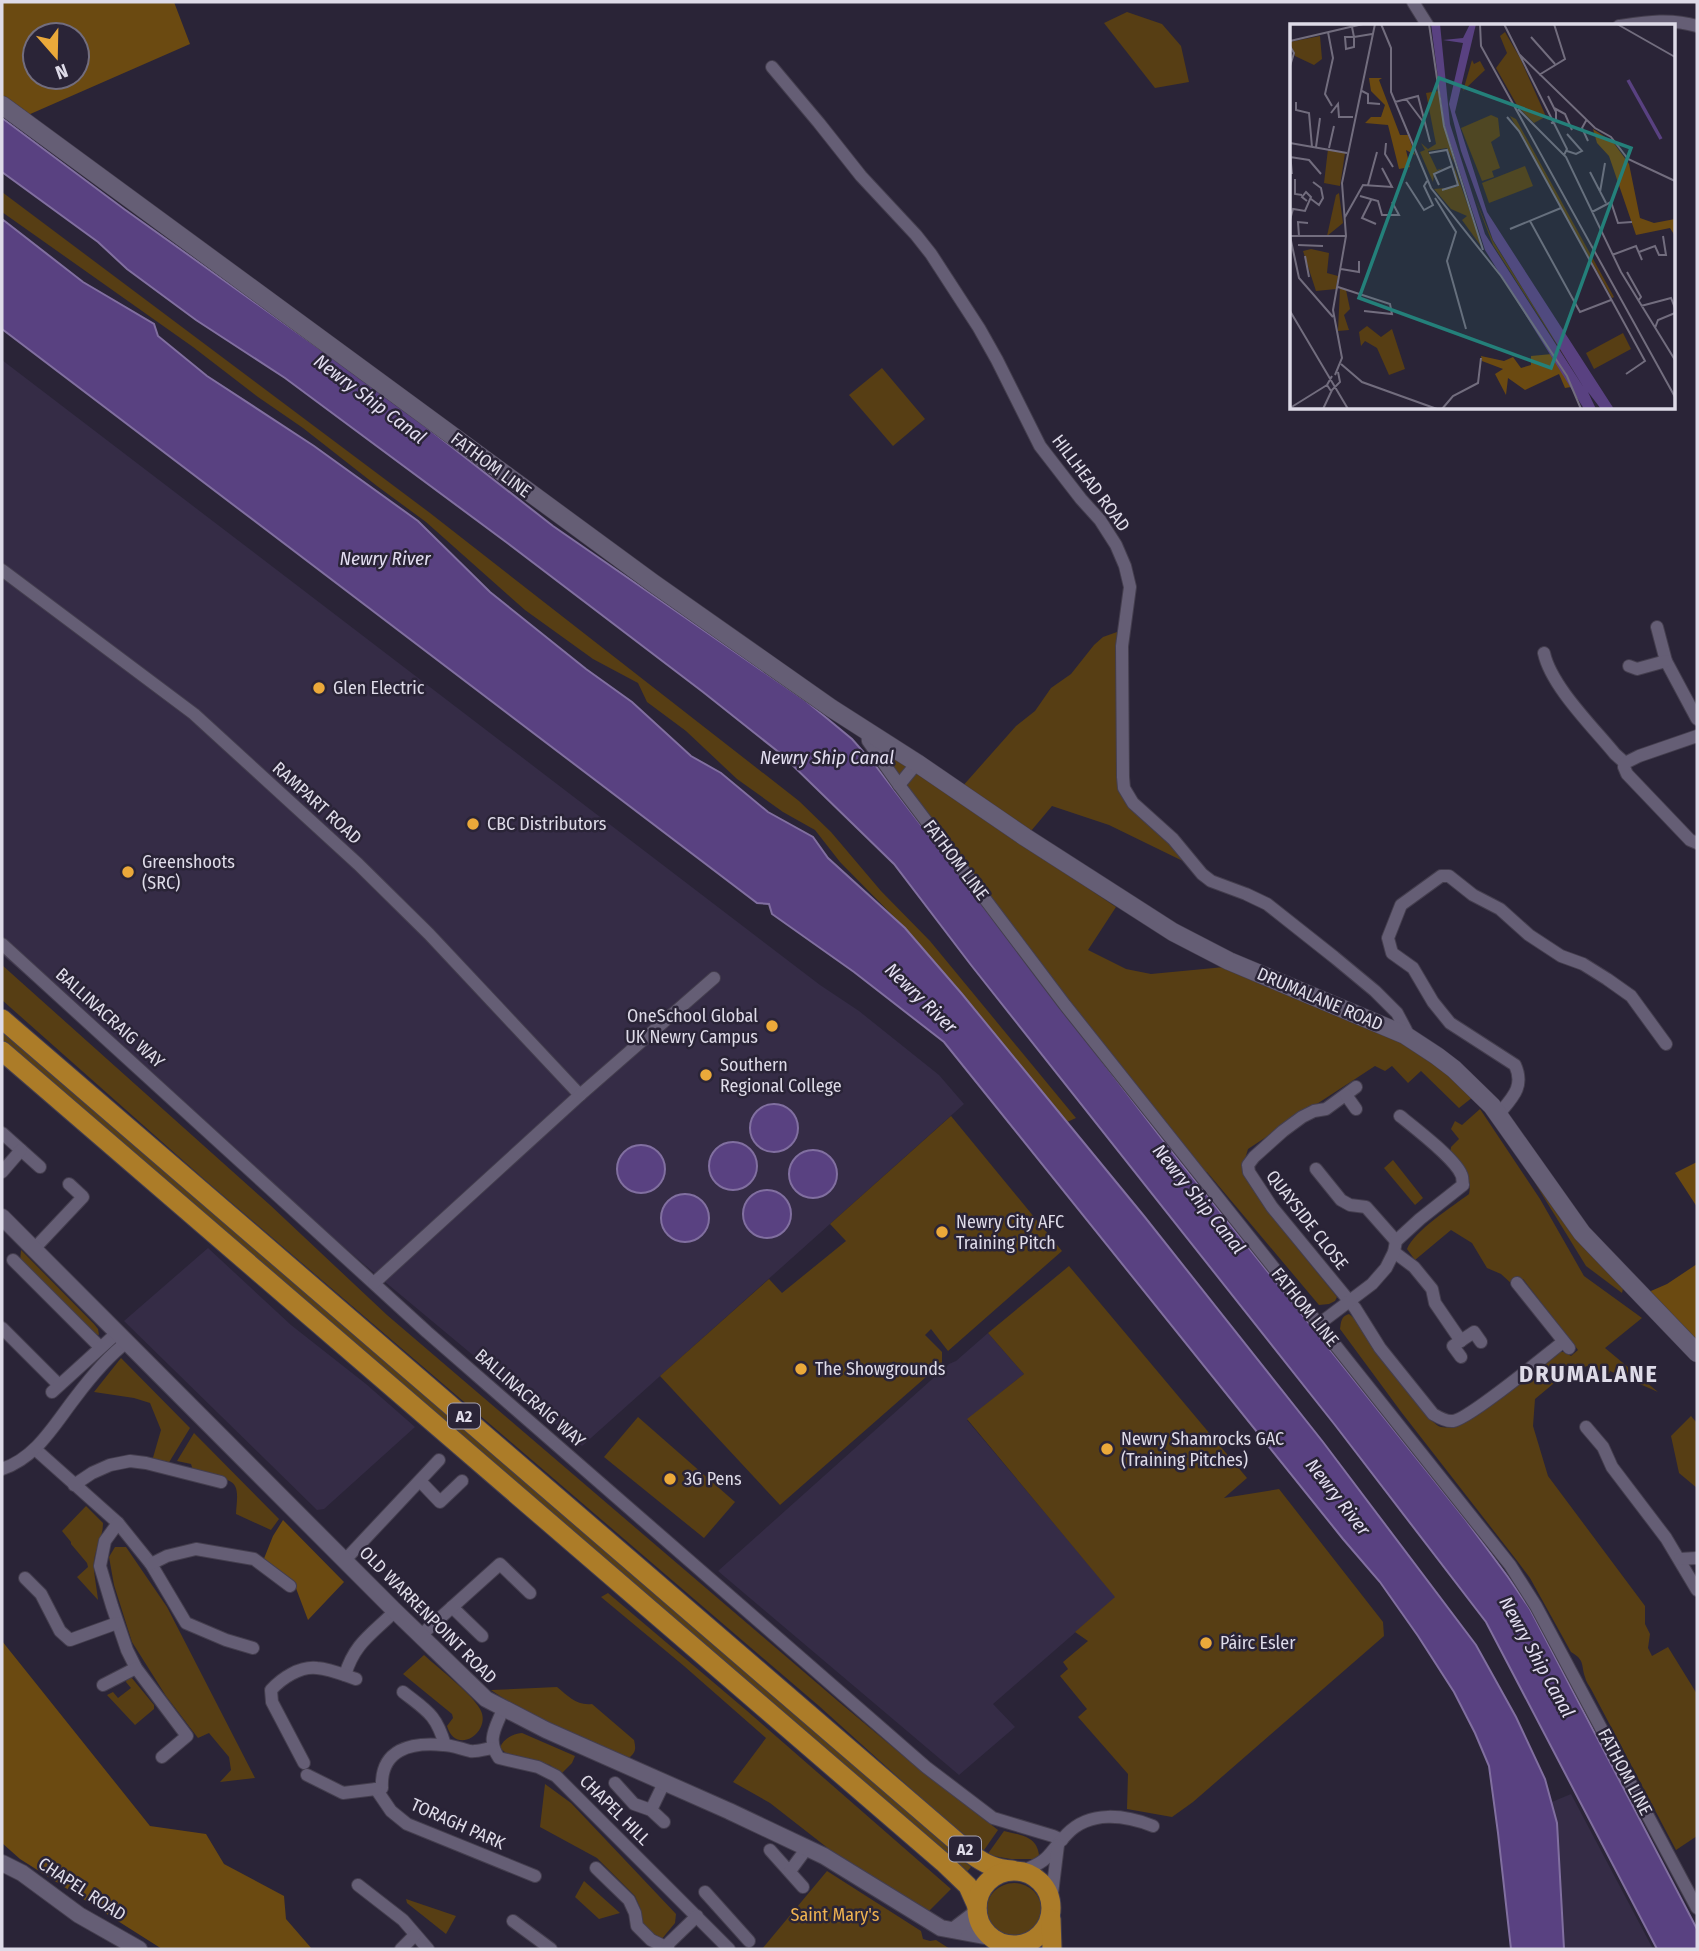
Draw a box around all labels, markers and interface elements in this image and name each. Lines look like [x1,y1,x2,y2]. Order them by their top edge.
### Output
north arrow [21,21,91,91]
inset map [1290,24,1674,410]
text: N [52,59,71,84]
water label: Newry Ship Canal [309,349,431,449]
street label: FATHOM LINE [446,428,536,502]
street label: HILLHEAD ROAD [1047,430,1135,536]
water label: Newry River [339,547,432,570]
place label: Glen Electric [333,677,425,699]
marker: Glen Electric [311,680,327,696]
water label: Newry Ship Canal [760,746,894,769]
street label: RAMPART ROAD [268,757,366,849]
place label: CBC Distributors [487,813,607,835]
street label: FATHOM LINE [919,815,993,905]
marker: CBC Distributors [465,816,481,832]
place label: Greenshoots (SRC) [142,851,235,894]
marker: Greenshoots (SRC) [120,864,136,880]
water label: Newry River [880,958,963,1039]
street label: BALLINACRAIG WAY [51,963,169,1073]
street label: DRUMALANE ROAD [1254,963,1386,1035]
place label: OneSchool Global UK Newry Campus [625,1005,758,1048]
marker: OneSchool Global UK Newry Campus [764,1018,780,1034]
place label: Southern Regional College [720,1054,842,1097]
marker: Southern Regional College [698,1067,714,1083]
water label: Newry Ship Canal [1148,1140,1250,1258]
street label: QUAYSIDE CLOSE [1261,1166,1353,1274]
place label: Newry City AFC Training Pitch [956,1211,1064,1254]
marker: Newry City AFC Training Pitch [934,1224,950,1240]
street label: FATHOM LINE [1267,1263,1343,1351]
street label: BALLINACRAIG WAY [470,1344,590,1452]
place label: The Showgrounds [815,1358,946,1380]
district label: DRUMALANE [1519,1360,1659,1388]
marker: The Showgrounds [793,1361,809,1377]
road number: A2 [448,1404,480,1428]
place label: Newry Shamrocks GAC (Training Pitches) [1121,1428,1284,1471]
marker: Newry Shamrocks GAC (Training Pitches) [1099,1441,1115,1457]
water label: Newry River [1301,1454,1376,1541]
place label: 3G Pens [684,1468,742,1490]
marker: 3G Pens [662,1471,678,1487]
street label: OLD WARRENPOINT ROAD [355,1542,501,1688]
water label: Newry Ship Canal [1494,1593,1580,1721]
place label: Páirc Esler [1220,1632,1296,1654]
marker: Páirc Esler [1198,1635,1214,1651]
street label: FATHOM LINE [1593,1725,1657,1819]
street label: CHAPEL HILL [575,1770,655,1850]
street label: TORAGH PARK [408,1793,509,1855]
road number: A2 [949,1837,981,1862]
street label: CHAPEL ROAD [34,1852,130,1926]
park label: Saint Mary's [791,1904,880,1926]

